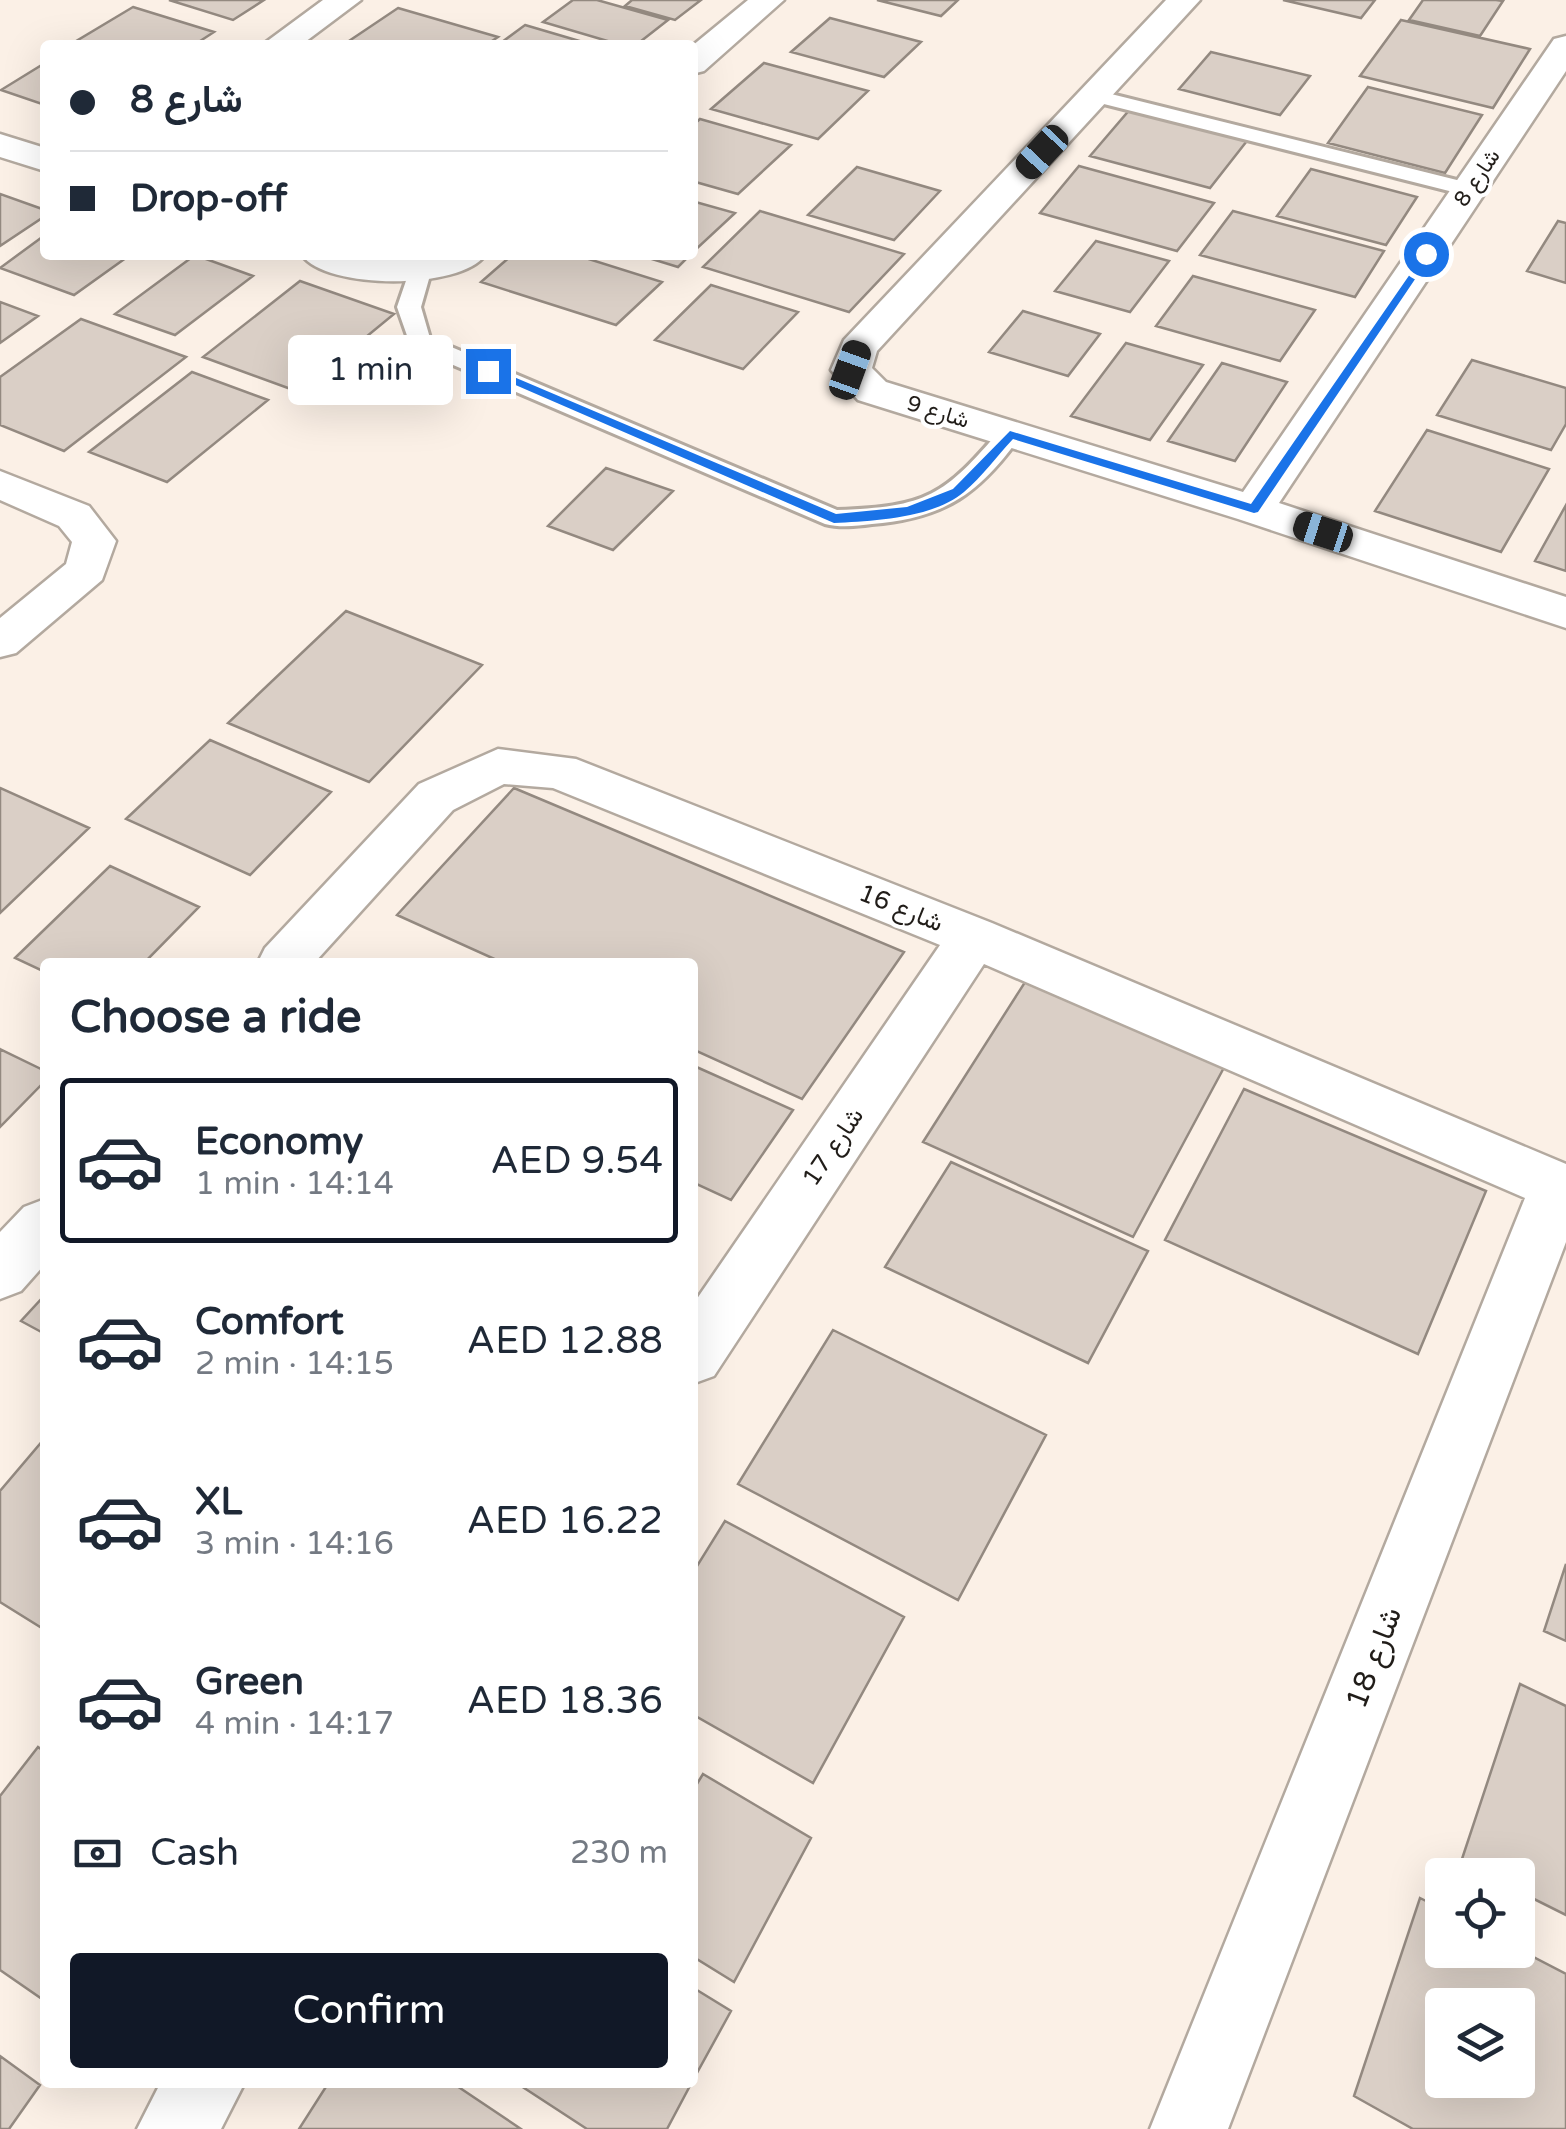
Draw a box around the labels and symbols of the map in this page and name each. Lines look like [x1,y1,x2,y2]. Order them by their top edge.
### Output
car [1011,120,1073,184]
street label: شارع 8 [1448,144,1506,212]
route start [1404,232,1449,277]
callout: 1 min [288,336,453,406]
car [826,337,874,403]
route end [466,349,511,394]
street label: شارع 9 [903,390,972,435]
car [1290,508,1356,556]
street label: شارع 16 [854,878,948,939]
street label: شارع 17 [796,1102,871,1193]
street label: شارع 18 [1338,1602,1411,1714]

